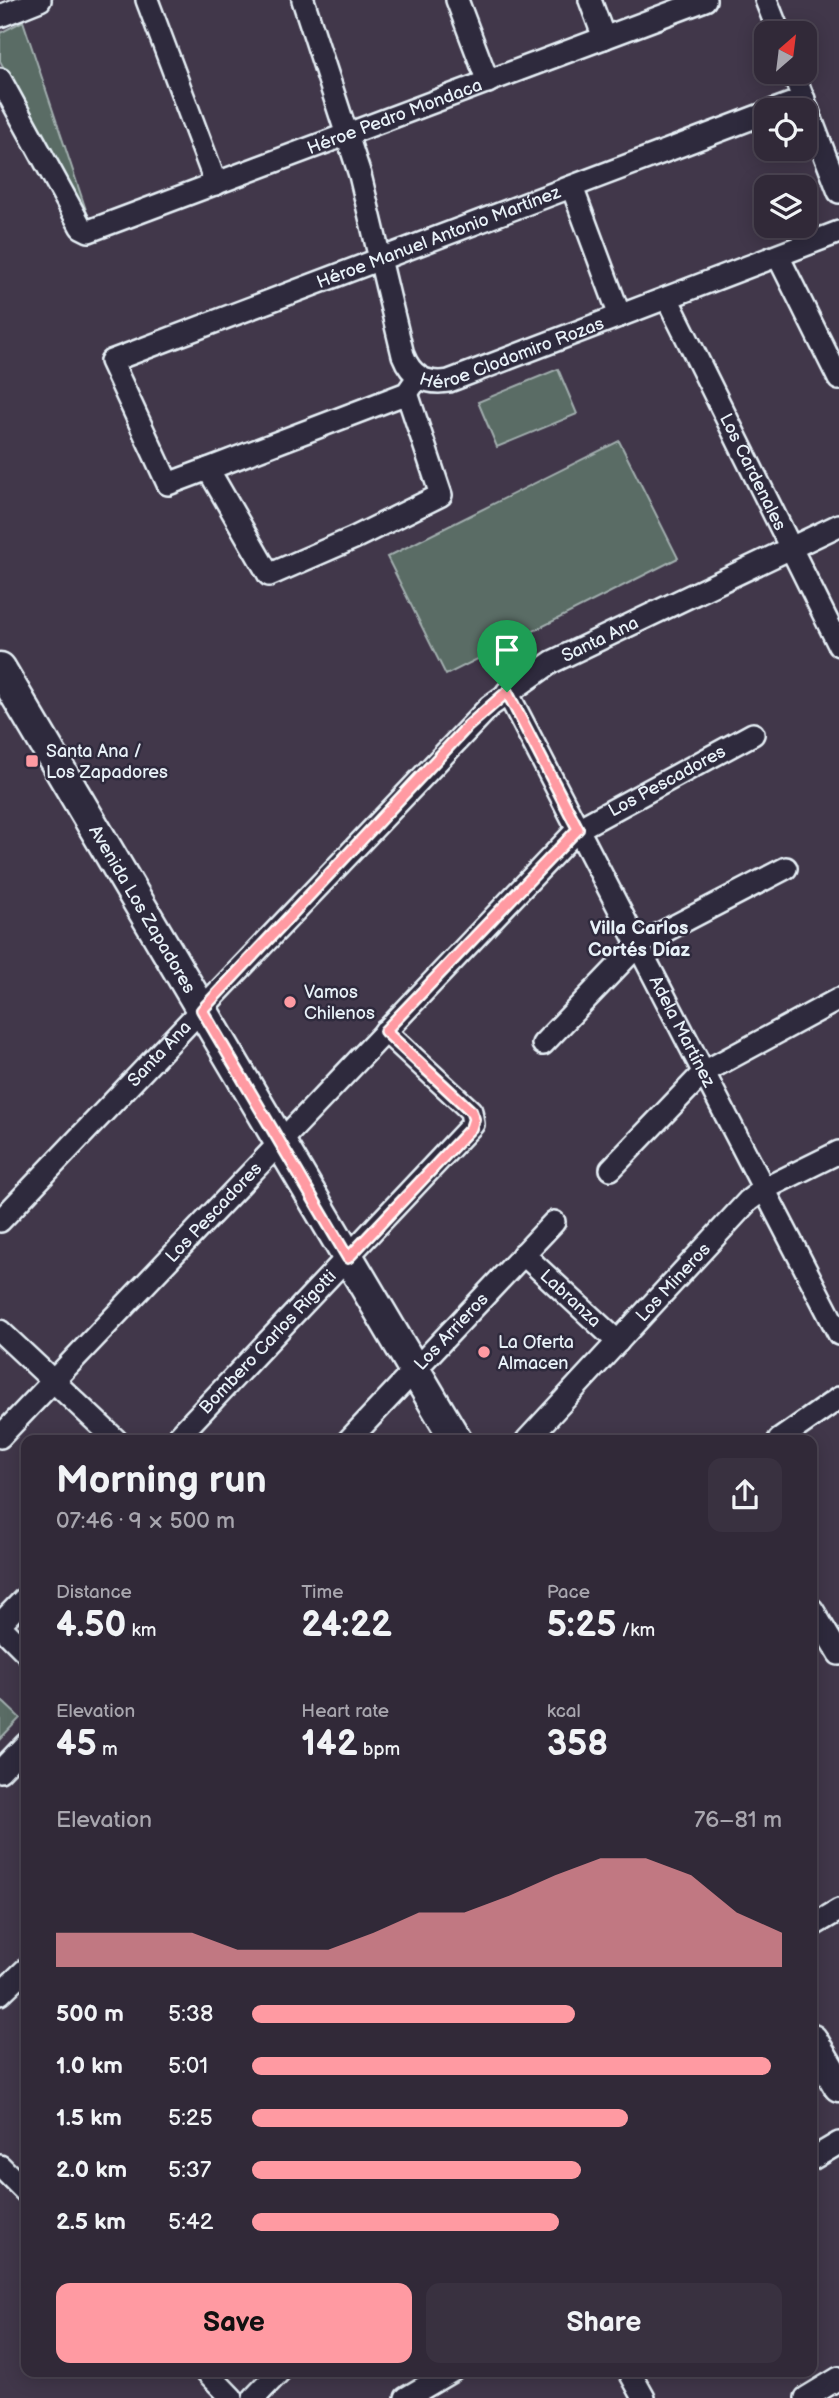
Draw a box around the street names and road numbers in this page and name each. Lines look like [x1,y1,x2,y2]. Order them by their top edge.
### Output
street label: Héroe Pedro Mondaca [304,75,485,159]
street label: Héroe Manuel Antonio Martínez [314,182,564,293]
street label: Héroe Clodomiro Rozas [417,313,607,393]
street label: Los Cardenales [715,410,791,534]
street label: Santa Ana [558,612,642,667]
street label: Los Pescadores [605,741,729,821]
street label: Avenida Los Zapadores [84,822,200,997]
street label: Adela Martínez [645,972,720,1091]
street label: Santa Ana [123,1017,196,1091]
street label: Los Pescadores [162,1158,266,1267]
street label: Los Mineros [632,1239,715,1326]
street label: Labranza [536,1265,605,1332]
street label: Bombero Carlos Rigotti [195,1266,341,1418]
street label: Los Arrieros [410,1289,493,1375]

